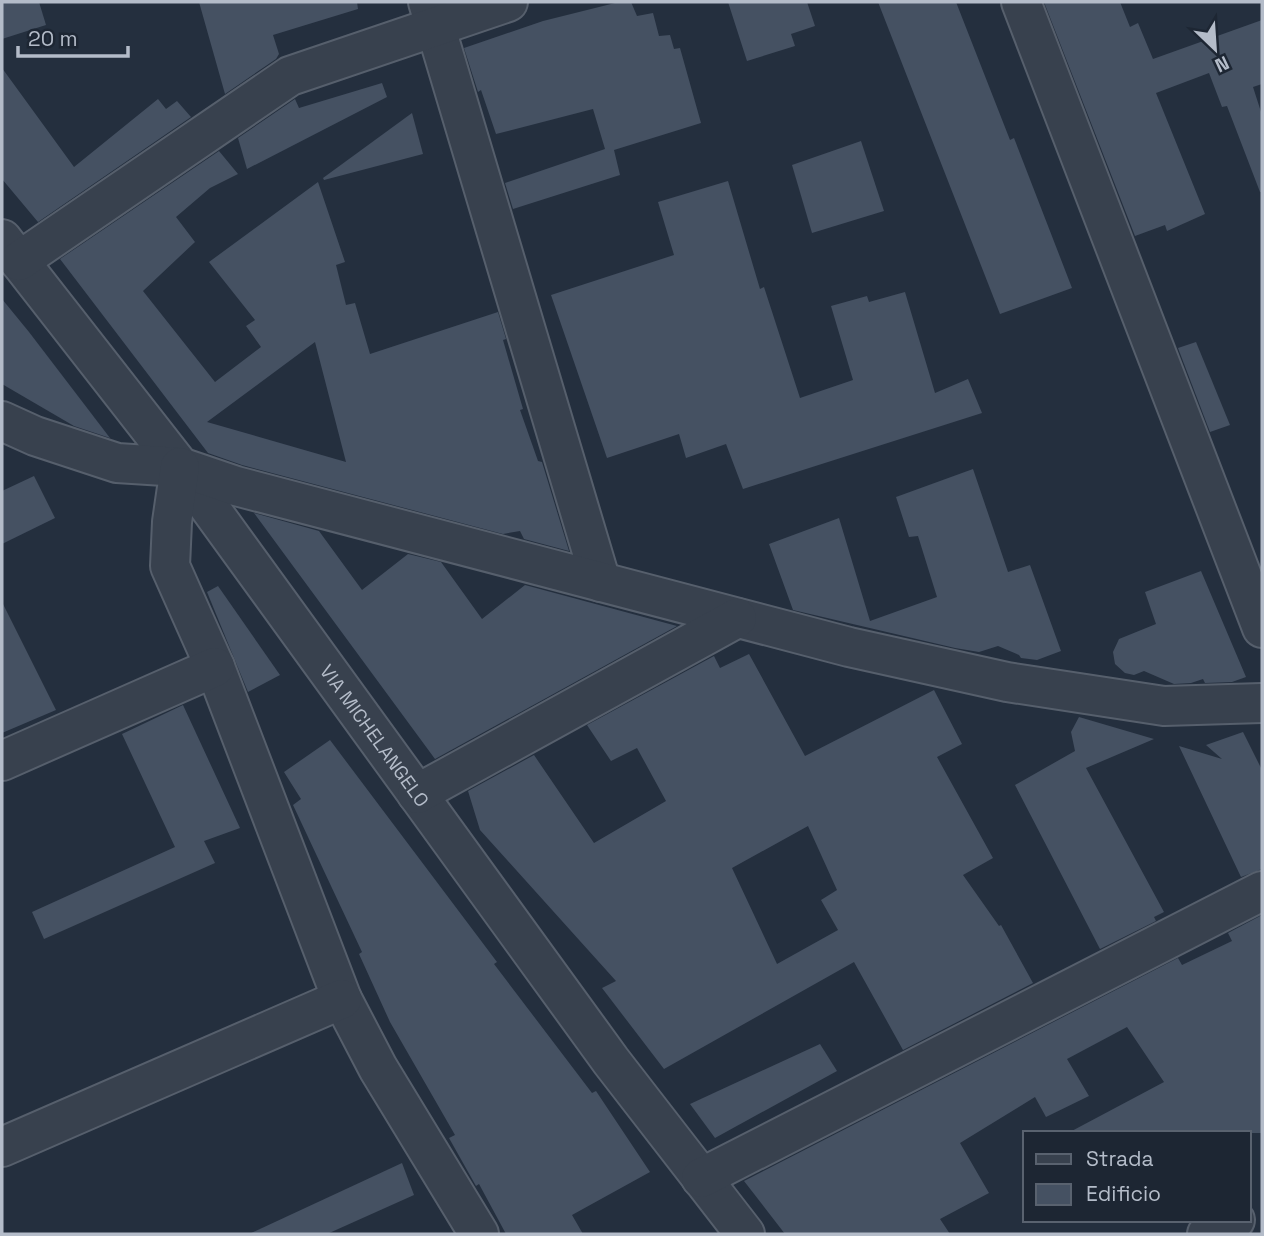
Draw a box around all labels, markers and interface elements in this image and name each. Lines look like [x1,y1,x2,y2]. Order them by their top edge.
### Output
scale bar [18,14,128,58]
north arrow [1180,14,1250,84]
text: 20 m [28,25,78,52]
text: N [1211,50,1233,78]
street label: VIA MICHELANGELO [314,659,435,812]
legend [1023,1131,1250,1222]
text: Strada [1086,1145,1153,1172]
text: Edificio [1086,1180,1161,1207]

